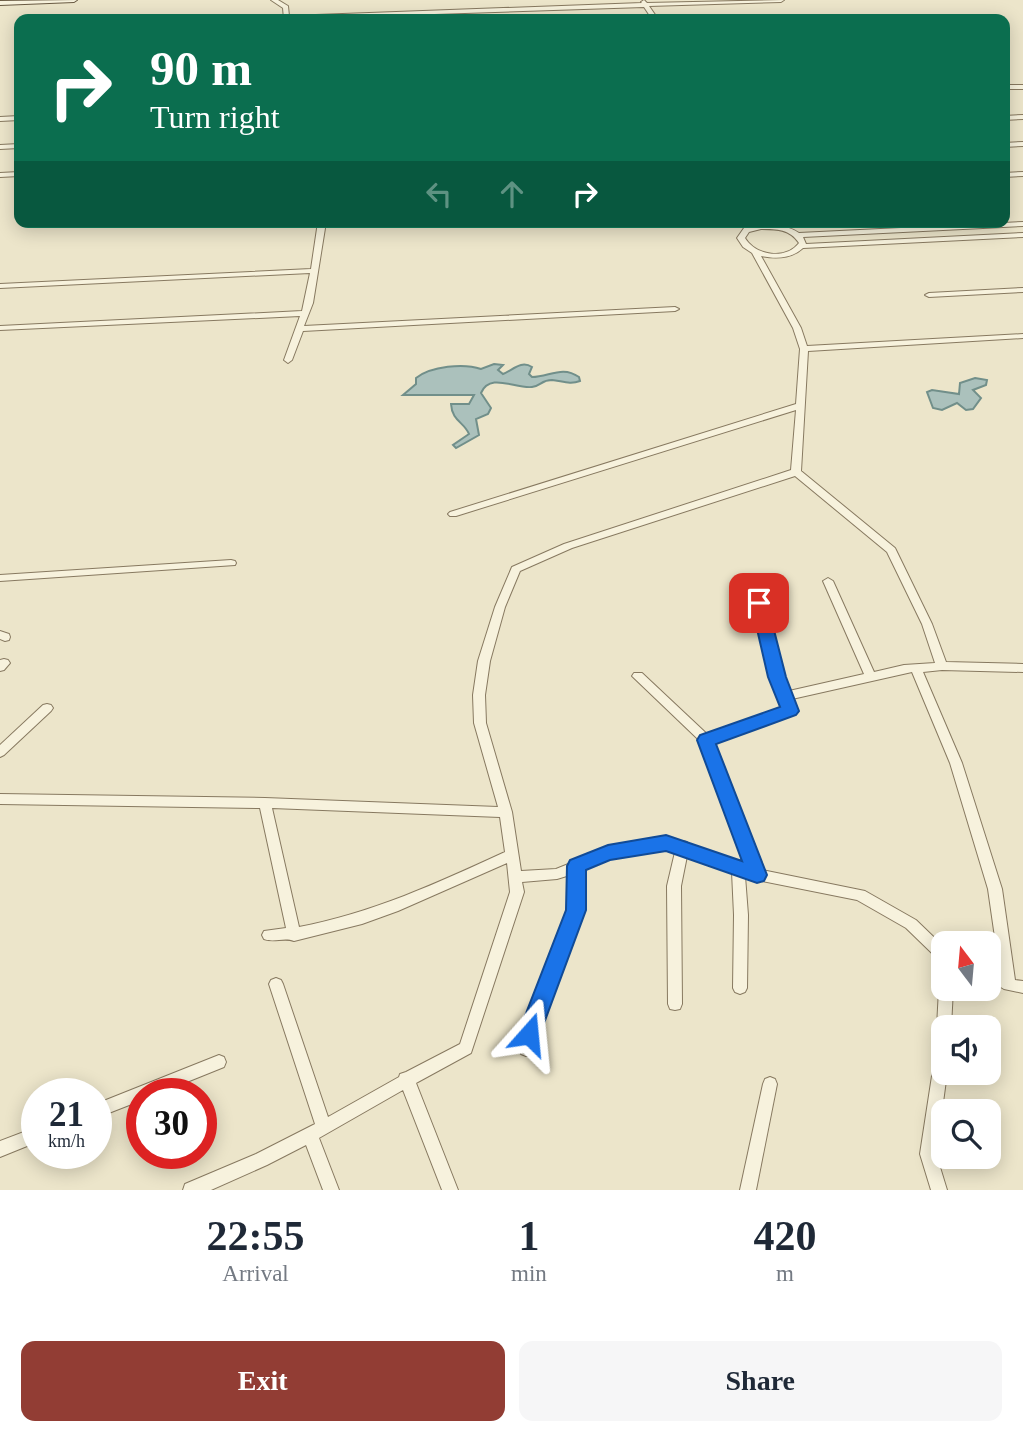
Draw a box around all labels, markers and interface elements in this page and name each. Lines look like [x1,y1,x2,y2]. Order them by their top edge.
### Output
text: 90 m [150,41,252,96]
icon: right [35,42,126,133]
text: Turn right [150,99,280,135]
icon: left [420,175,458,213]
icon: ahead [493,175,531,213]
icon: right [566,175,604,213]
pin [729,573,789,633]
icon: arrive [740,584,778,622]
north arrow [931,931,1001,1001]
map controls [931,931,1001,1169]
position arrow [492,997,566,1071]
button: sound [931,1015,1001,1085]
speed limit sign: 30 [126,1078,217,1169]
text: 21 [49,1095,84,1134]
button: search [931,1099,1001,1169]
text: km/h [48,1131,85,1151]
text: 22:55 [207,1213,305,1259]
text: 1 [518,1213,539,1259]
text: 420 [753,1213,816,1259]
text: Arrival [222,1261,289,1286]
text: min [511,1261,547,1286]
text: m [776,1261,794,1286]
button: Exit [21,1341,505,1421]
button: Share [519,1341,1002,1421]

